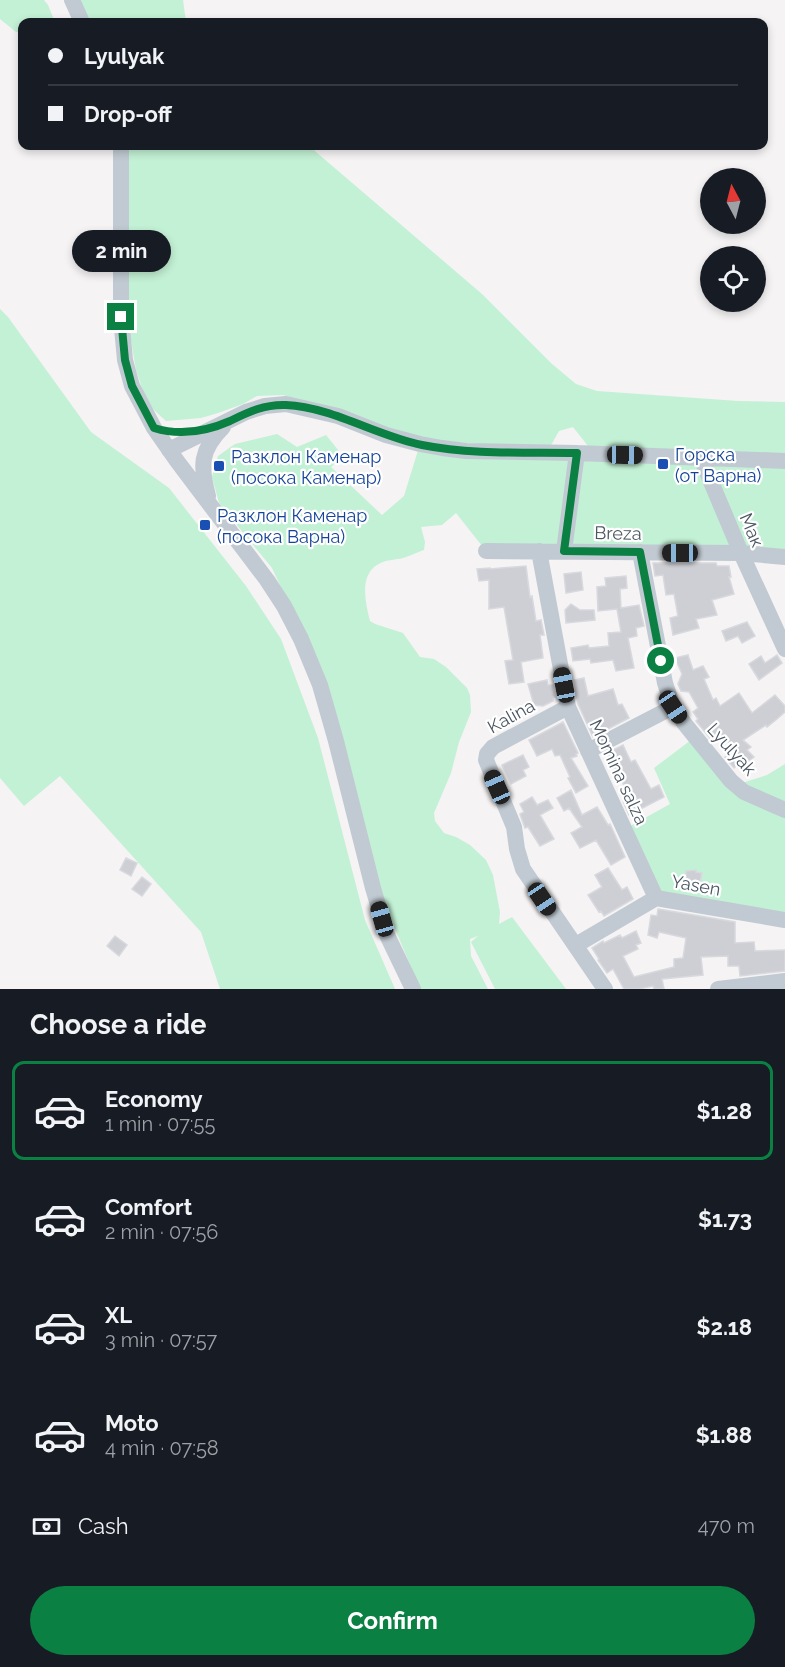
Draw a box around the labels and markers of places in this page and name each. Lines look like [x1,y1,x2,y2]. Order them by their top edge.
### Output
place label: Горска (от Варна) [675,444,762,486]
place label: Разклон Каменар (посока Каменар) [231,446,381,488]
marker: Горска (от Варна) [656,457,670,471]
marker: Разклон Каменар (посока Каменар) [212,459,226,473]
place label: Разклон Каменар (посока Варна) [217,505,367,547]
marker: Разклон Каменар (посока Варна) [198,518,212,532]

